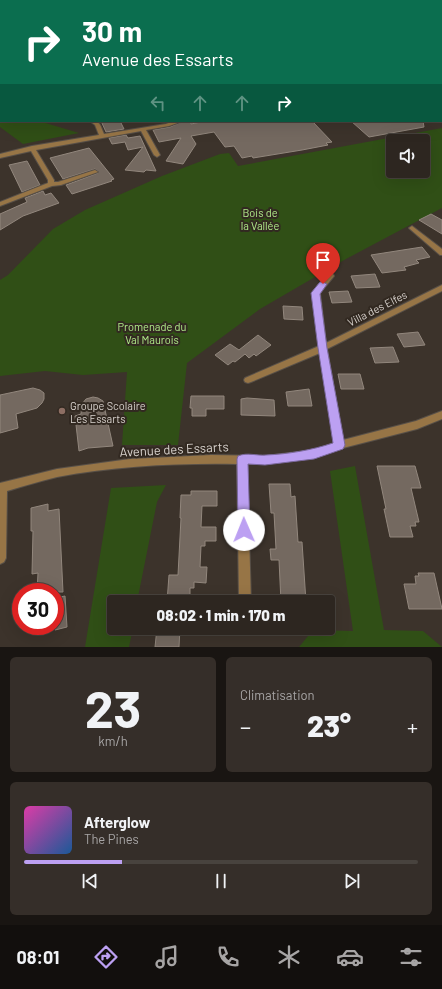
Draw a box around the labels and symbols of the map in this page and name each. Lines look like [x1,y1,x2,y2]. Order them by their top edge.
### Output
park label: Bois de la Vallée [241,206,279,232]
pin [306,243,340,284]
street label: Villa des Elfes [345,287,409,329]
park label: Promenade du Val Maurois [118,320,187,346]
place label: Groupe Scolaire Les Essarts [70,399,146,425]
marker: Groupe Scolaire Les Essarts [57,406,67,416]
street label: Avenue des Essarts [119,438,229,460]
position arrow [223,509,265,551]
speed limit sign: 30 [12,583,64,635]

